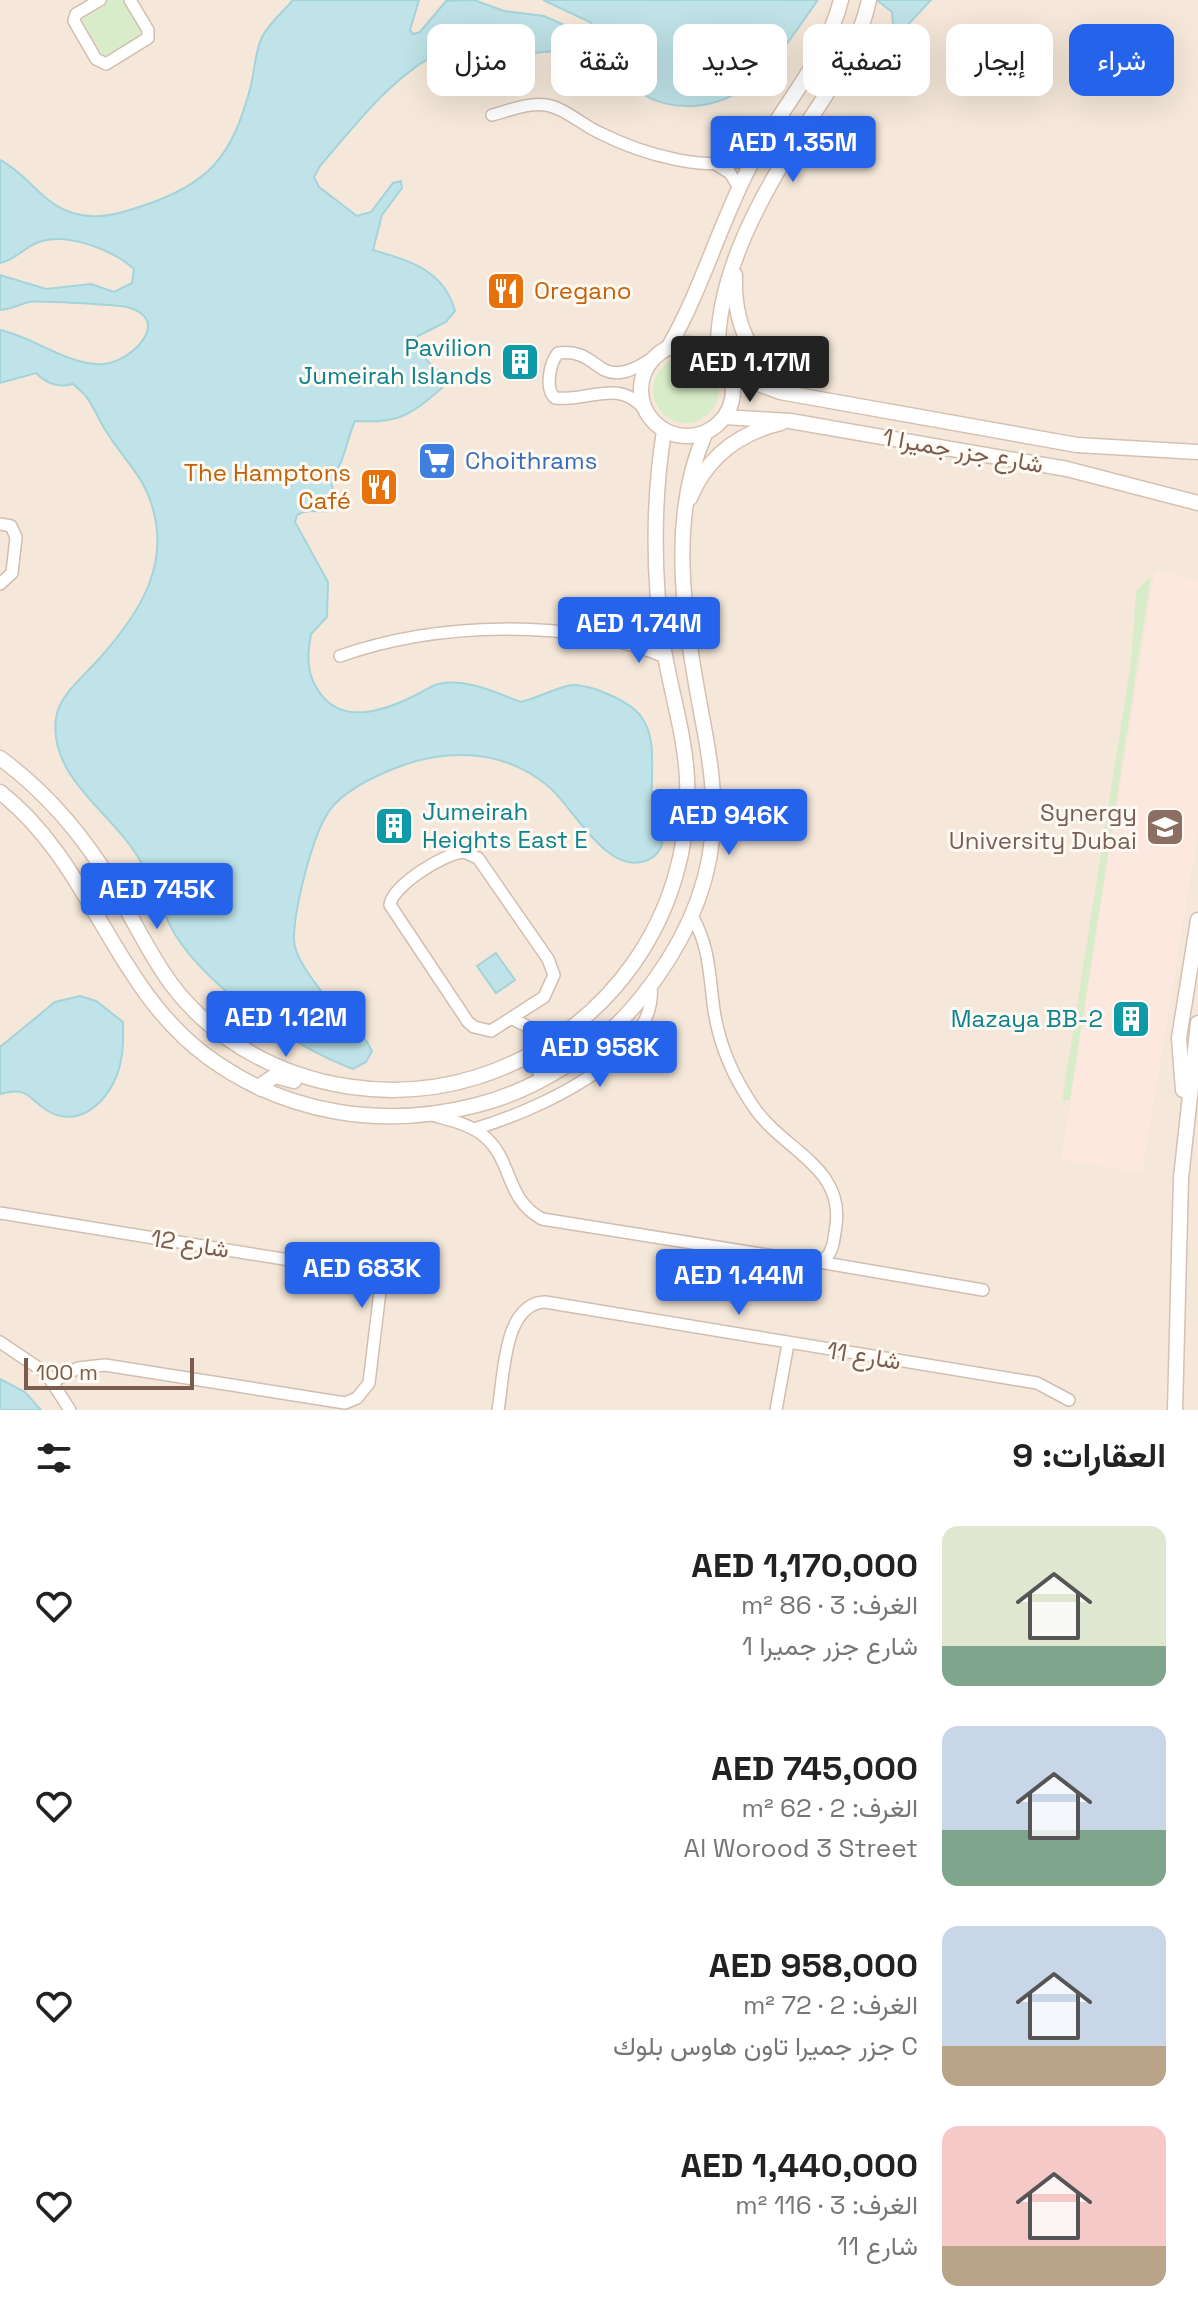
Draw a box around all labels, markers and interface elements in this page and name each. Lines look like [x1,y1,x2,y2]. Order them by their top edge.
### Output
chip: منزل [427,24,535,96]
chip: شقة [551,24,657,96]
chip: جديد [673,24,787,96]
chip: تصفية [803,24,930,96]
chip: إيجار [946,24,1053,96]
chip: شراء [1069,24,1174,96]
pin: AED 1.35M [701,116,885,184]
text: AED 1.35M [729,125,857,159]
restaurant icon: Oregano [485,270,527,312]
place label: Oregano [534,275,632,306]
place label: Pavilion Jumeirah Islands [299,332,492,391]
pin: AED 1.17M [658,336,842,404]
building icon: Pavilion Jumeirah Islands [499,341,541,383]
text: AED 1.17M [689,345,811,379]
street label: شارع جزر جميرا 1 [880,421,1046,481]
supermarket icon: Choithrams [416,440,458,482]
place label: Choithrams [465,445,597,476]
place label: The Hamptons Café [184,457,351,516]
restaurant icon: The Hamptons Café [358,466,400,508]
pin: AED 1.74M [547,597,731,665]
text: AED 1.74M [576,606,702,640]
pin: AED 946K [646,789,812,857]
place label: Jumeirah Heights East E [422,796,588,855]
place label: Synergy University Dubai [949,797,1137,856]
text: AED 946K [669,798,789,832]
building icon: Jumeirah Heights East E [373,805,415,847]
school or university icon: Synergy University Dubai [1144,806,1186,848]
pin: AED 745K [74,863,240,931]
text: AED 745K [99,872,215,906]
pin: AED 1.12M [194,991,378,1059]
building icon: Mazaya BB-2 [1110,998,1152,1040]
text: AED 1.12M [224,1000,348,1034]
place label: Mazaya BB-2 [951,1003,1103,1034]
pin: AED 958K [517,1021,683,1089]
text: AED 958K [541,1030,659,1064]
street label: شارع 12 [148,1222,232,1266]
pin: AED 683K [279,1242,445,1310]
pin: AED 1.44M [647,1249,831,1317]
text: AED 683K [303,1251,421,1285]
text: AED 1.44M [674,1258,804,1292]
street label: شارع 11 [825,1334,903,1378]
scale bar [24,1354,194,1390]
text: 100 m [36,1358,98,1386]
text: العقارات: 9 [1012,1434,1166,1477]
icon: filters [32,1436,76,1480]
text: AED 1,170,000 [691,1544,918,1587]
icon: home [1006,1558,1102,1654]
icon: heart [32,1584,76,1628]
text: الغرف: 3 · 86 m² [741,1588,918,1622]
text: شارع جزر جميرا 1 [742,1629,918,1663]
text: AED 745,000 [711,1747,918,1790]
icon: home [1006,1758,1102,1854]
icon: heart [32,1784,76,1828]
text: الغرف: 2 · 62 m² [742,1791,918,1825]
text: Al Worood 3 Street [684,1831,918,1865]
text: AED 958,000 [709,1944,918,1987]
icon: home [1006,1958,1102,2054]
icon: heart [32,1984,76,2028]
text: الغرف: 2 · 72 m² [743,1988,918,2022]
text: C جزر جميرا تاون هاوس بلوك [613,2029,918,2063]
text: AED 1,440,000 [680,2144,918,2187]
icon: home [1006,2158,1102,2254]
icon: heart [32,2184,76,2228]
text: الغرف: 3 · 116 m² [735,2188,918,2222]
text: شارع 11 [837,2229,918,2263]

